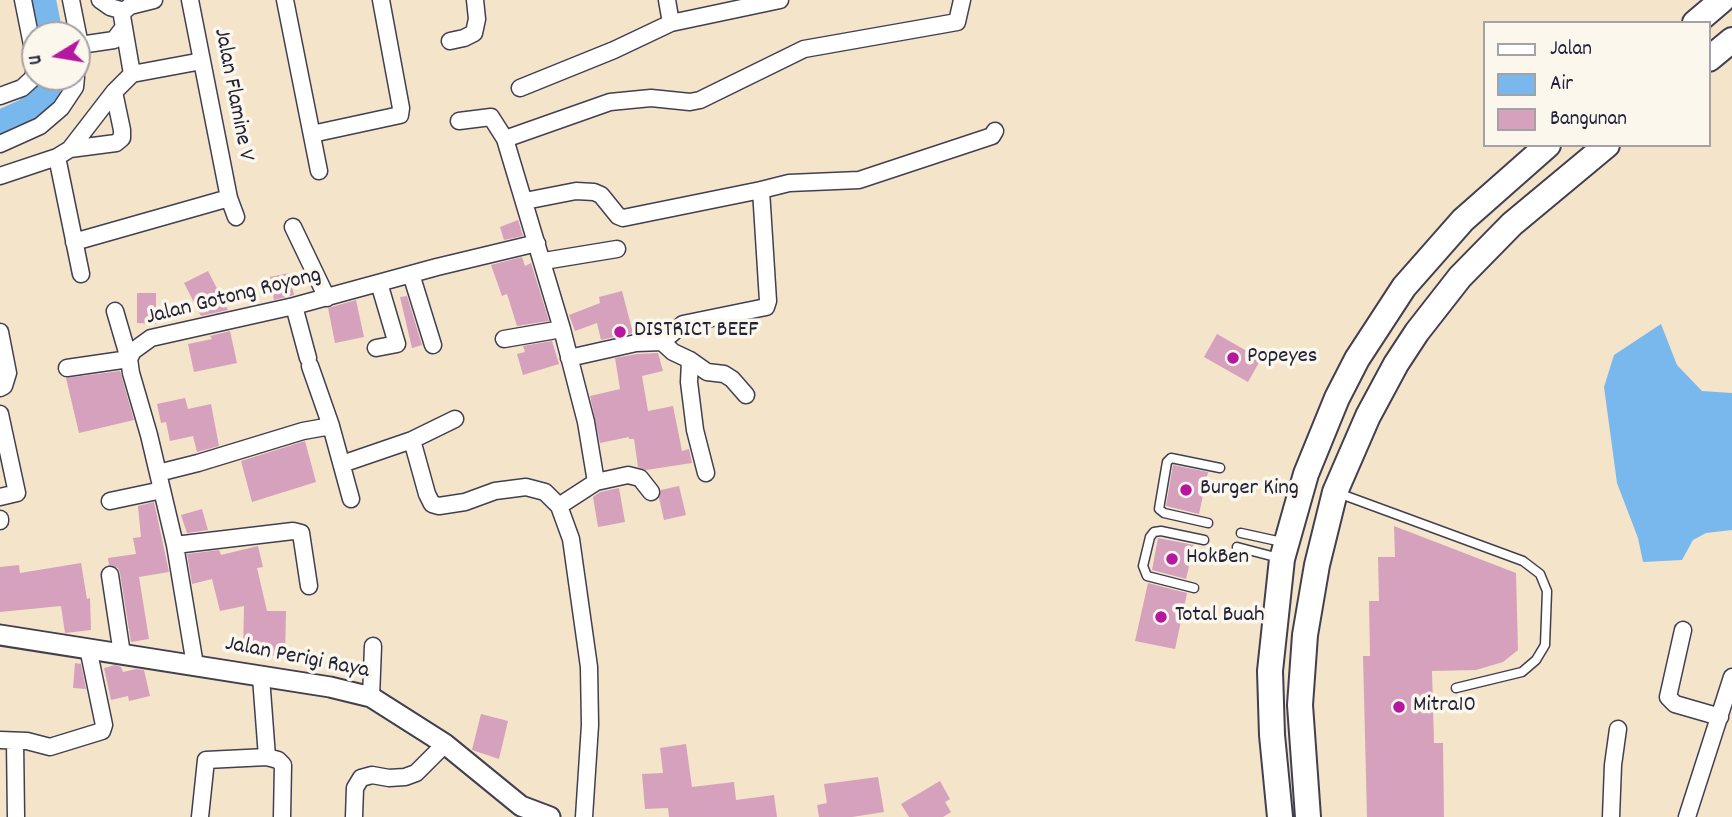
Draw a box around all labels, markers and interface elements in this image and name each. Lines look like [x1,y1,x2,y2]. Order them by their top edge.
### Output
north arrow [21,21,91,91]
legend [1484,21,1711,147]
street label: Jalan Flamine V [206,26,258,164]
text: Jalan [1550,35,1592,65]
text: U [23,53,51,67]
text: Air [1550,70,1573,100]
text: Bangunan [1550,105,1627,135]
street label: Jalan Gotong Royong [144,263,324,333]
place label: DISTRICT BEEF [634,318,759,346]
marker: DISTRICT BEEF [612,324,628,340]
place label: Popeyes [1247,344,1318,372]
marker: Popeyes [1225,350,1241,366]
place label: Burger King [1200,476,1299,504]
marker: Burger King [1178,482,1194,498]
place label: HokBen [1186,545,1249,573]
marker: HokBen [1164,551,1180,567]
place label: Total Buah [1175,603,1265,631]
marker: Total Buah [1153,609,1169,625]
street label: Jalan Perigi Raya [223,631,371,687]
place label: Mitra10 [1413,693,1476,721]
marker: Mitra10 [1391,699,1407,715]

